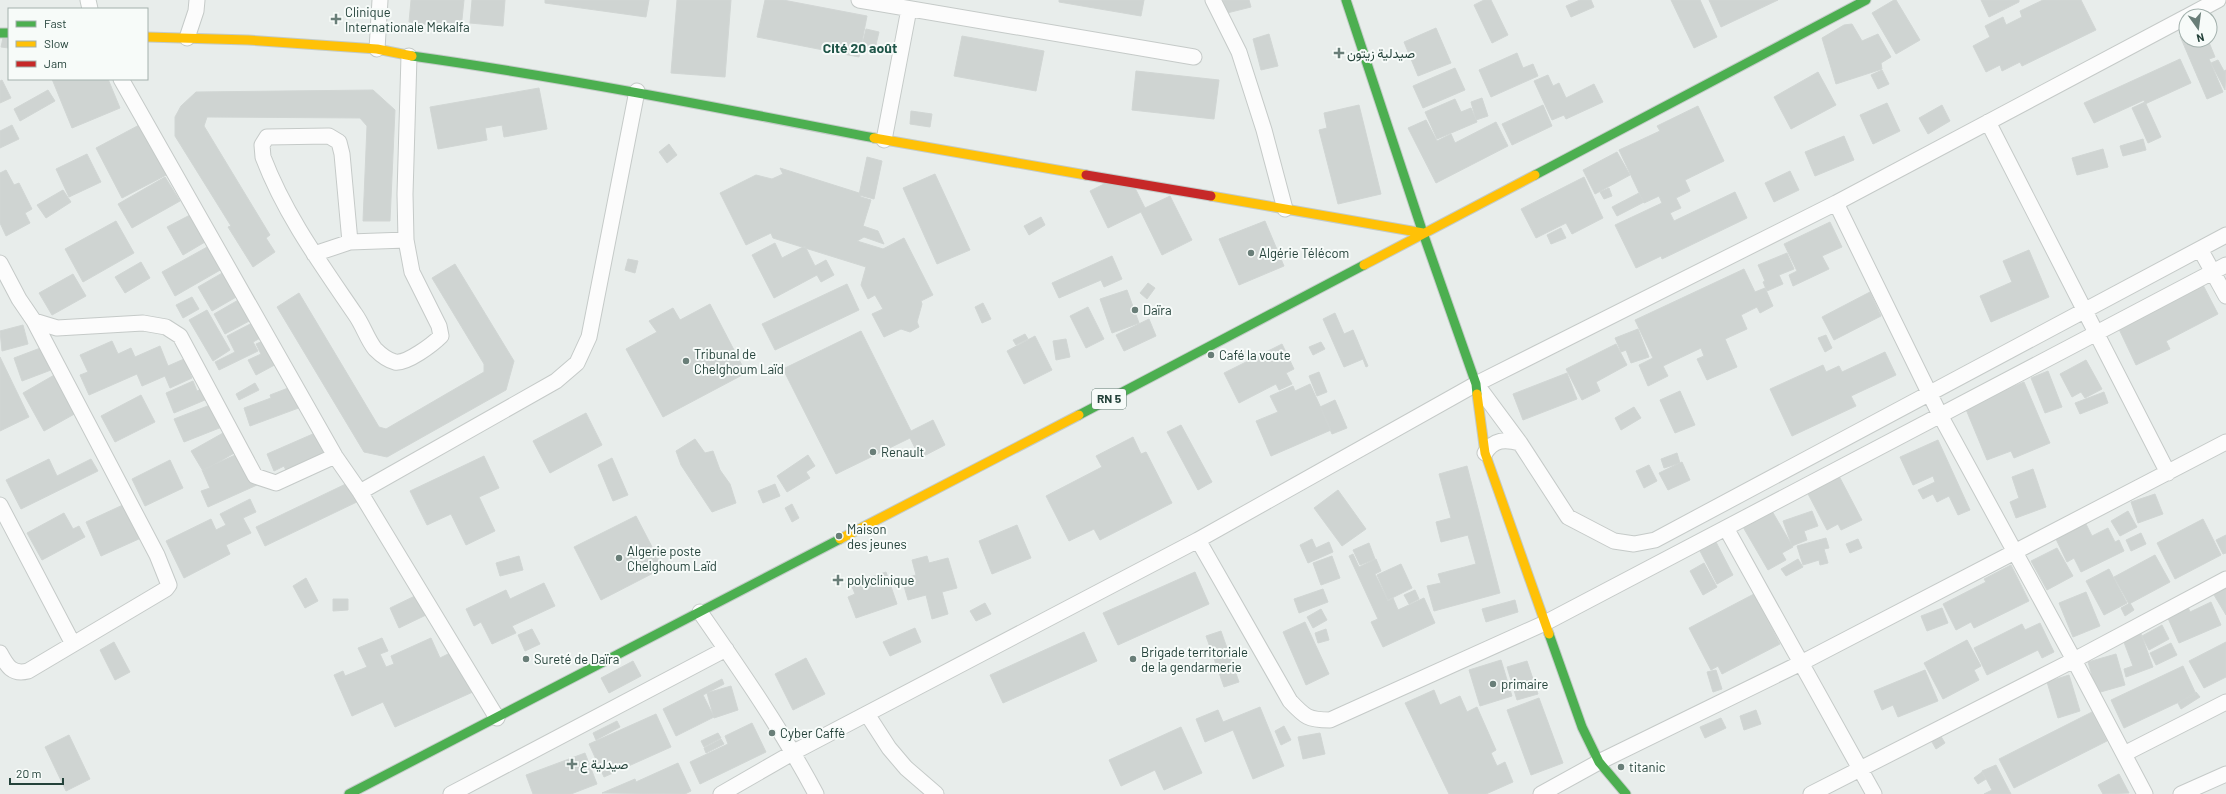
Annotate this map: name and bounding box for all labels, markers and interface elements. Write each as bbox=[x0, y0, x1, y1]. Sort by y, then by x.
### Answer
place label: Clinique Internationale Mekalfa bbox=[345, 4, 470, 35]
legend bbox=[8, 8, 148, 80]
north arrow bbox=[2178, 8, 2218, 48]
marker: Clinique Internationale Mekalfa bbox=[330, 13, 342, 25]
text: Fast bbox=[44, 16, 67, 30]
text: N bbox=[2195, 31, 2206, 45]
text: Slow bbox=[44, 36, 69, 50]
district label: Cité 20 août bbox=[823, 39, 897, 56]
place label: صيدلية زيتون bbox=[1347, 45, 1415, 62]
marker: صيدلية زيتون bbox=[1334, 48, 1344, 58]
text: Jam bbox=[44, 56, 67, 70]
place label: Algérie Télécom bbox=[1259, 245, 1349, 261]
marker: Algérie Télécom bbox=[1246, 248, 1256, 258]
place label: Daïra bbox=[1143, 302, 1172, 318]
marker: Daïra bbox=[1130, 305, 1140, 315]
place label: Tribunal de Chelghoum Laïd bbox=[694, 346, 784, 377]
place label: Café la voute bbox=[1219, 347, 1291, 363]
marker: Café la voute bbox=[1206, 350, 1216, 360]
marker: Tribunal de Chelghoum Laïd bbox=[681, 356, 691, 366]
road number: RN 5 bbox=[1092, 389, 1126, 409]
place label: Renault bbox=[881, 444, 924, 460]
marker: Renault bbox=[868, 447, 878, 457]
place label: Maison des jeunes bbox=[847, 521, 907, 552]
marker: Maison des jeunes bbox=[834, 531, 844, 541]
place label: Algerie poste Chelghoum Laïd bbox=[627, 543, 717, 574]
marker: Algerie poste Chelghoum Laïd bbox=[614, 553, 624, 563]
place label: polyclinique bbox=[847, 572, 914, 588]
marker: polyclinique bbox=[832, 574, 844, 586]
place label: Brigade territoriale de la gendarmerie bbox=[1141, 644, 1248, 675]
place label: Sureté de Daïra bbox=[534, 651, 619, 667]
marker: Sureté de Daïra bbox=[521, 654, 531, 664]
marker: Brigade territoriale de la gendarmerie bbox=[1128, 654, 1138, 664]
place label: primaire bbox=[1501, 676, 1549, 692]
marker: primaire bbox=[1488, 679, 1498, 689]
place label: Cyber Caffè bbox=[780, 725, 845, 741]
marker: Cyber Caffè bbox=[767, 728, 777, 738]
place label: صيدلية ع bbox=[580, 756, 628, 774]
marker: صيدلية ع bbox=[567, 759, 577, 769]
place label: titanic bbox=[1629, 759, 1666, 775]
scale bar bbox=[10, 760, 63, 786]
marker: titanic bbox=[1616, 762, 1626, 772]
text: 20 m bbox=[16, 766, 42, 780]

